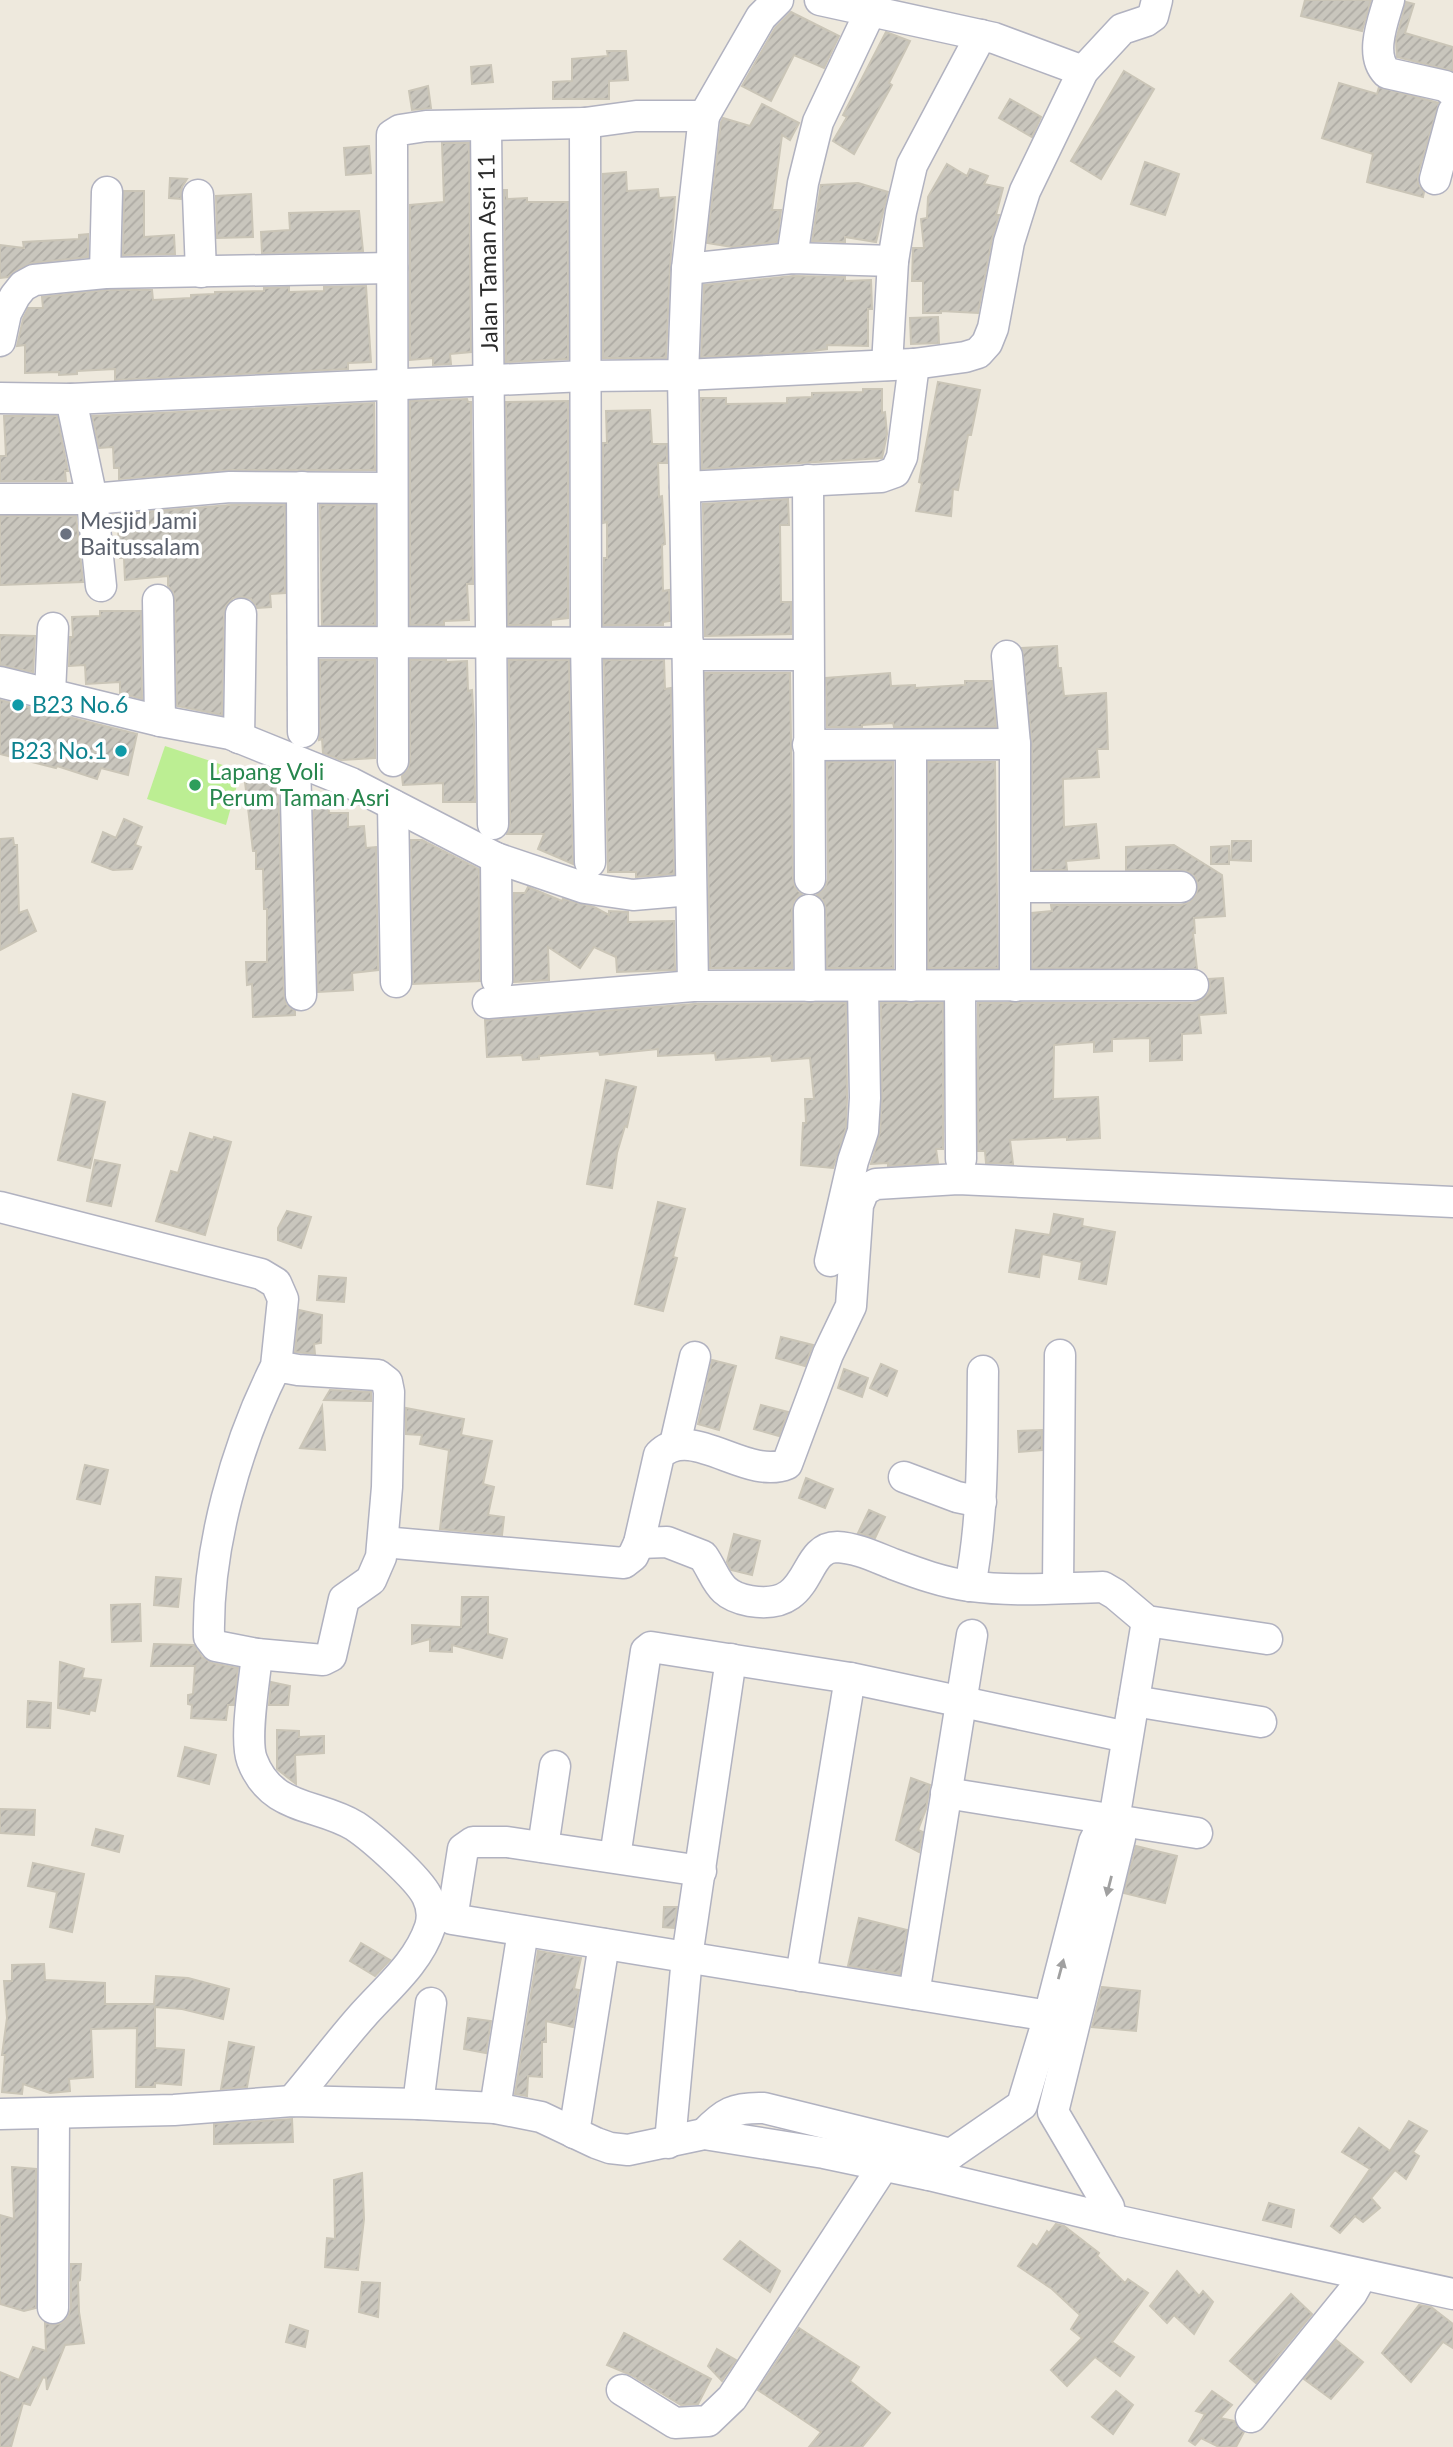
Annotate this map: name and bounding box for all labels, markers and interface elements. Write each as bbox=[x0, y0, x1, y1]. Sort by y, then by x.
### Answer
street label: Jalan Taman Asri 11 bbox=[471, 154, 503, 352]
place label: Mesjid Jami Baitussalam bbox=[80, 506, 200, 560]
marker: Mesjid Jami Baitussalam bbox=[58, 526, 74, 542]
place label: B23 No.6 bbox=[32, 690, 128, 718]
marker: B23 No.6 bbox=[10, 697, 26, 713]
place label: B23 No.1 bbox=[11, 736, 107, 764]
marker: B23 No.1 bbox=[113, 743, 129, 759]
place label: Lapang Voli Perum Taman Asri bbox=[209, 757, 390, 811]
marker: Lapang Voli Perum Taman Asri bbox=[187, 777, 203, 793]
one-way arrow bbox=[1103, 1875, 1114, 1897]
one-way arrow bbox=[1056, 1958, 1067, 1980]

